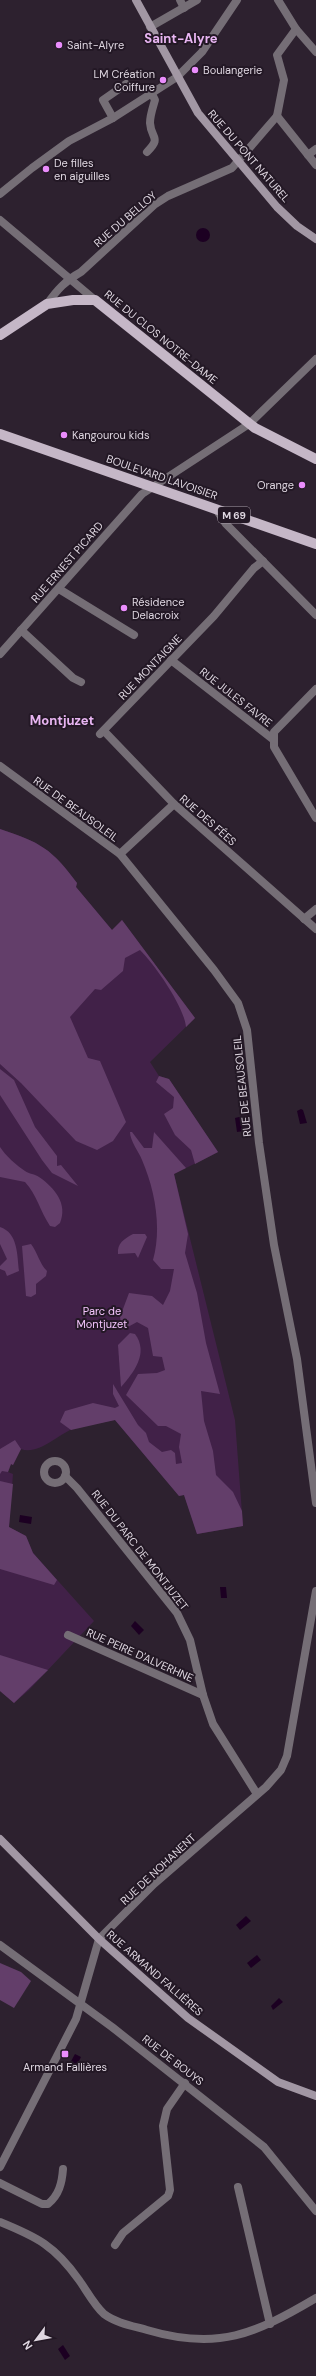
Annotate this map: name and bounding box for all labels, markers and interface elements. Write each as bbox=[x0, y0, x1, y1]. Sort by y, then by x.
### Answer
district label: Saint-Alyre bbox=[144, 30, 218, 47]
place label: Saint-Alyre bbox=[67, 38, 124, 52]
marker: Saint-Alyre bbox=[54, 40, 64, 50]
place label: Boulangerie bbox=[203, 63, 262, 77]
marker: Boulangerie bbox=[190, 65, 200, 75]
place label: LM Création Coiffure bbox=[93, 67, 155, 94]
marker: LM Création Coiffure bbox=[158, 75, 168, 85]
street label: RUE DU PONT NATUREL bbox=[205, 107, 293, 205]
place label: De filles en aiguilles bbox=[54, 156, 110, 183]
marker: De filles en aiguilles bbox=[41, 164, 51, 174]
street label: RUE DU BELLOY bbox=[91, 188, 160, 250]
street label: RUE DU CLOS NOTRE-DAME bbox=[102, 287, 220, 387]
place label: Kangourou kids bbox=[72, 428, 149, 442]
marker: Kangourou kids bbox=[59, 430, 69, 440]
street label: BOULEVARD LAVOISIER bbox=[104, 451, 220, 503]
place label: Orange bbox=[257, 478, 294, 492]
marker: Orange bbox=[297, 480, 307, 490]
road number: M 69 bbox=[218, 507, 250, 523]
street label: RUE ERNEST PICARD bbox=[28, 518, 106, 605]
place label: Résidence Delacroix bbox=[132, 595, 185, 622]
marker: Résidence Delacroix bbox=[119, 603, 129, 613]
street label: RUE MONTAIGNE bbox=[115, 631, 185, 703]
street label: RUE JULES FAVRE bbox=[197, 664, 275, 730]
district label: Montjuzet bbox=[30, 712, 94, 729]
street label: RUE DE BEAUSOLEIL bbox=[31, 773, 121, 845]
street label: RUE DES FÉES bbox=[177, 792, 239, 848]
street label: RUE DE BEAUSOLEIL bbox=[230, 1034, 254, 1137]
park label: Parc de Montjuzet bbox=[77, 1304, 127, 1331]
street label: RUE DU PARC DE MONTJUZET bbox=[89, 1487, 191, 1613]
street label: RUE PEIRE D'ALVERHNE bbox=[84, 1625, 196, 1685]
street label: RUE DE NOHANENT bbox=[117, 1830, 199, 1908]
street label: RUE ARMAND FALLIÈRES bbox=[104, 1927, 206, 2019]
street label: RUE DE BOUYS bbox=[139, 2032, 207, 2088]
marker: Armand Fallières bbox=[60, 2049, 70, 2059]
place label: Armand Fallières bbox=[23, 2060, 107, 2074]
north arrow bbox=[16, 2320, 56, 2360]
text: N bbox=[19, 2338, 36, 2352]

